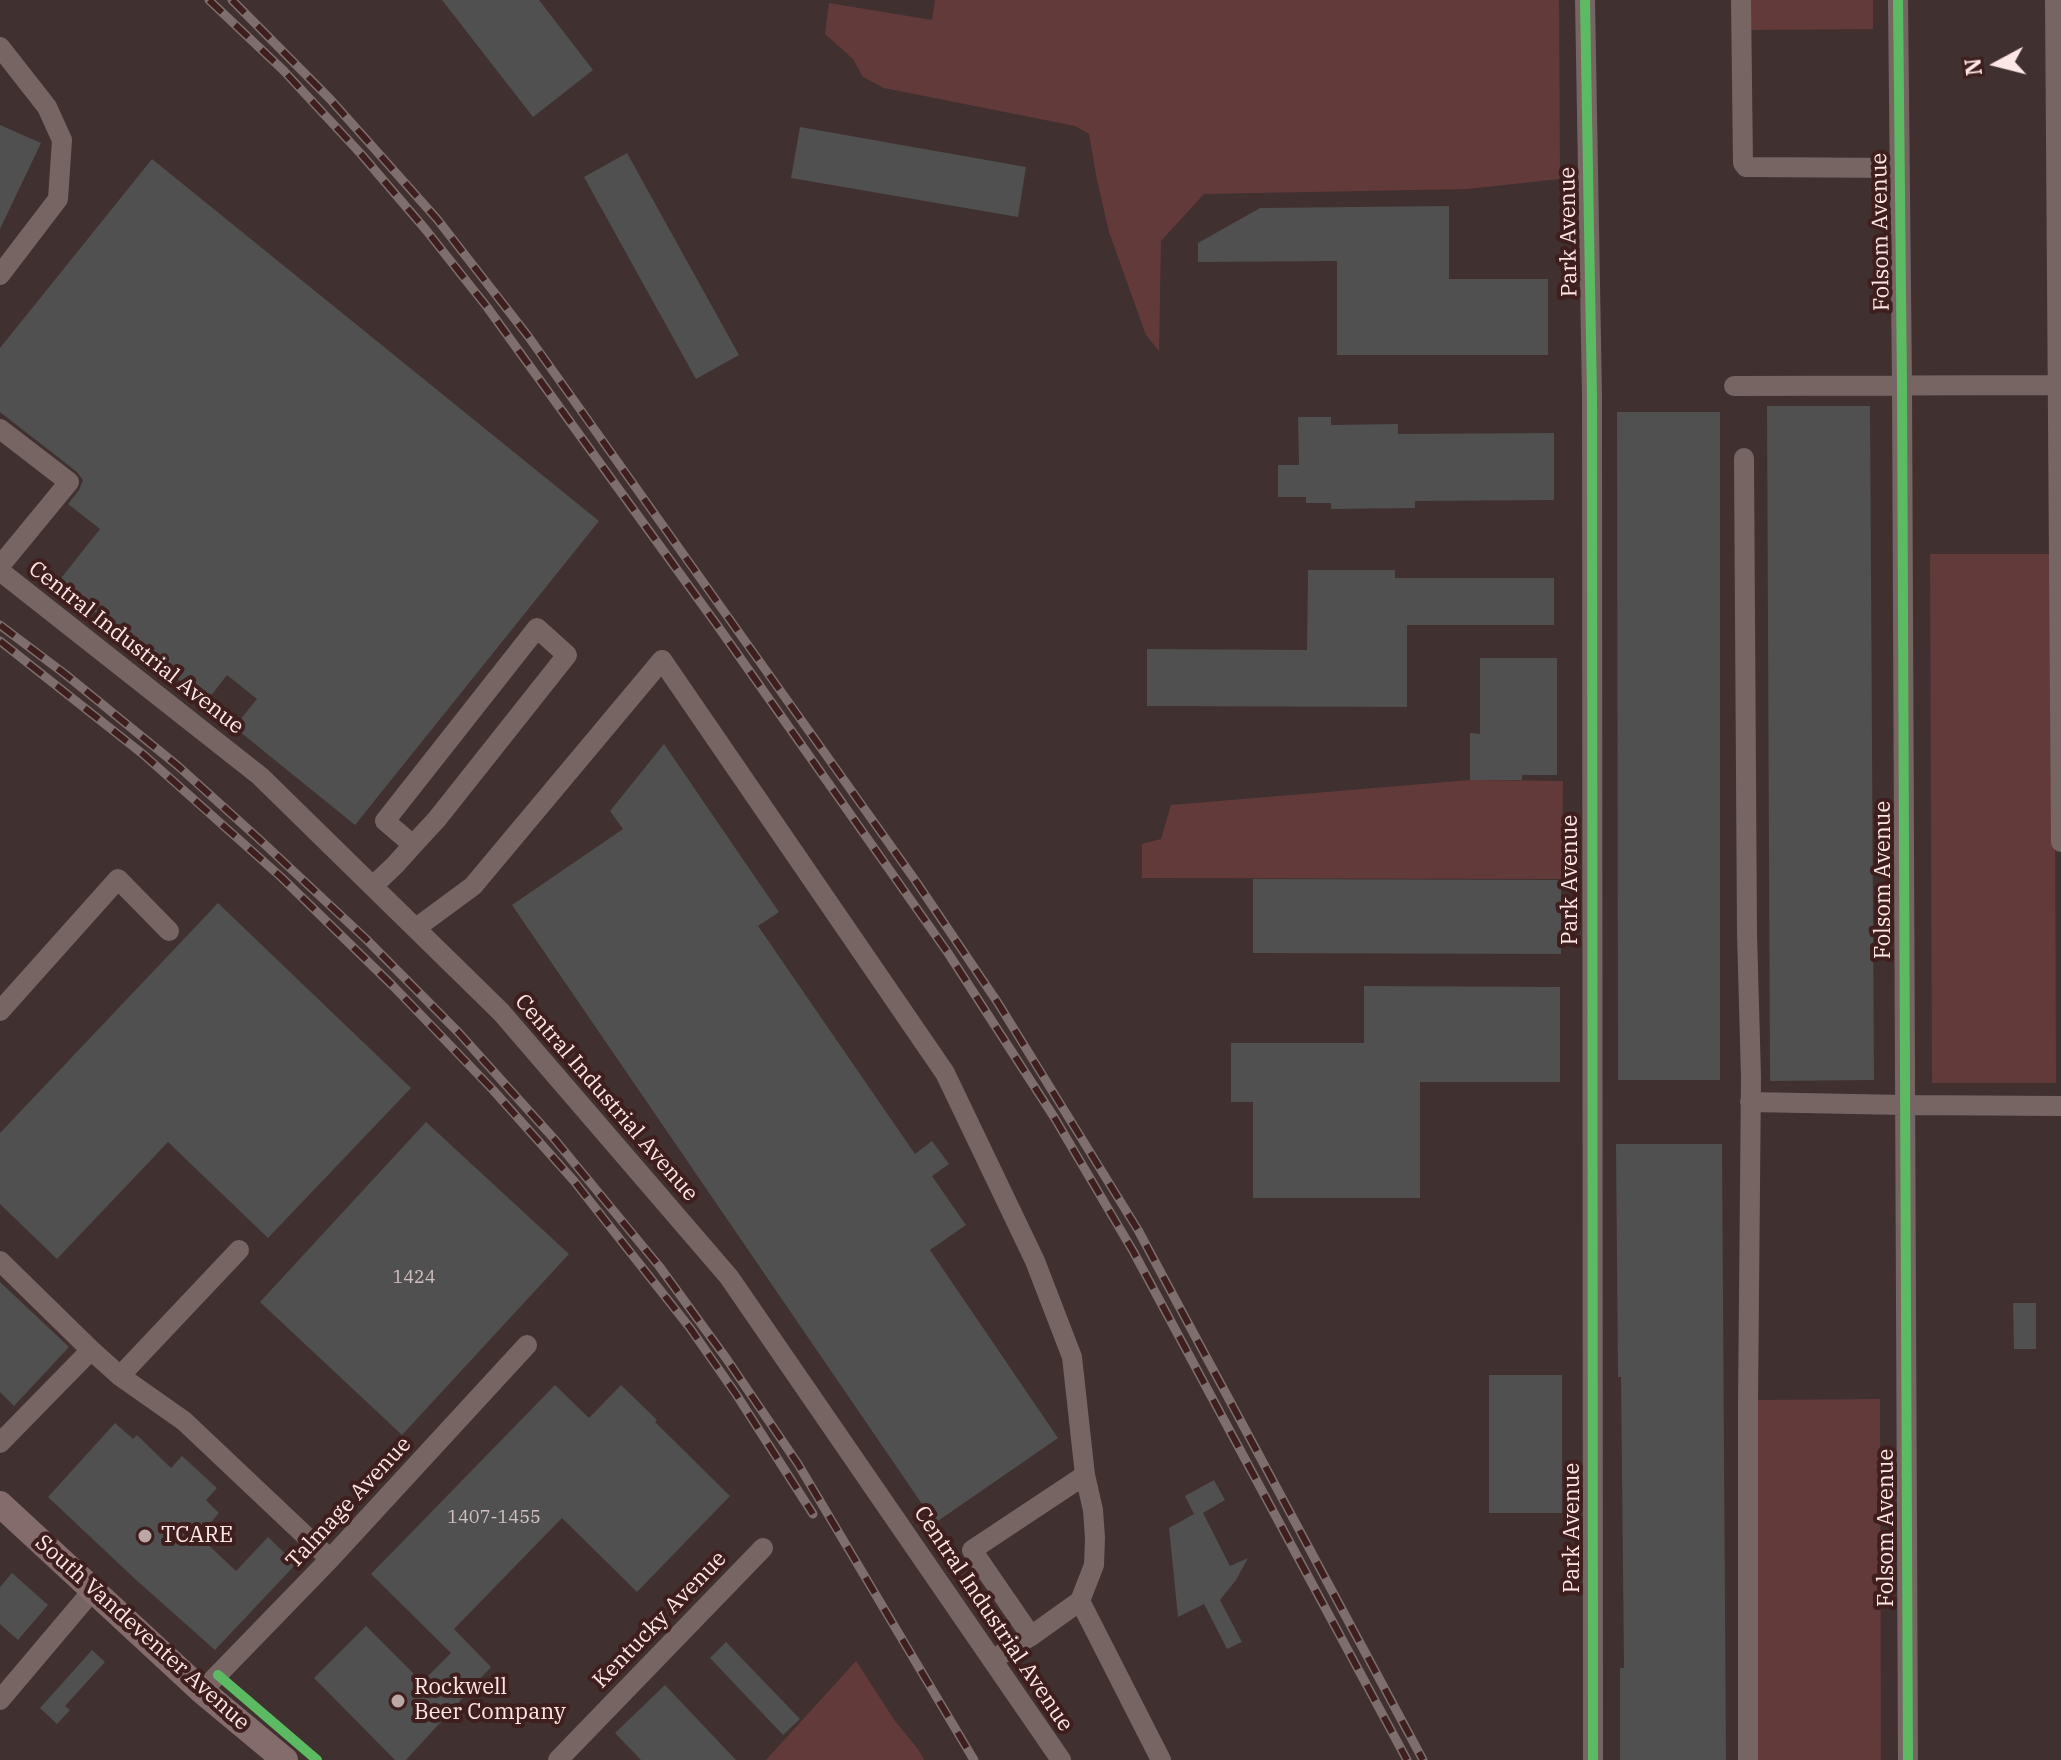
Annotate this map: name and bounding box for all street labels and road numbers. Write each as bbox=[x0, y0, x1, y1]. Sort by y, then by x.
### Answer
street label: Folsom Avenue bbox=[1866, 153, 1896, 311]
street label: Park Avenue bbox=[1555, 167, 1583, 297]
street label: Central Industrial Avenue bbox=[23, 556, 249, 740]
street label: Folsom Avenue bbox=[1871, 801, 1897, 959]
street label: Park Avenue bbox=[1558, 815, 1584, 945]
street label: Central Industrial Avenue bbox=[509, 989, 703, 1207]
street label: Talmage Avenue bbox=[281, 1431, 417, 1575]
street label: Folsom Avenue bbox=[1874, 1449, 1900, 1607]
street label: Park Avenue bbox=[1560, 1463, 1586, 1593]
street label: Central Industrial Avenue bbox=[908, 1501, 1078, 1737]
street label: South Vandeventer Avenue bbox=[29, 1530, 255, 1736]
street label: Kentucky Avenue bbox=[588, 1546, 732, 1694]

